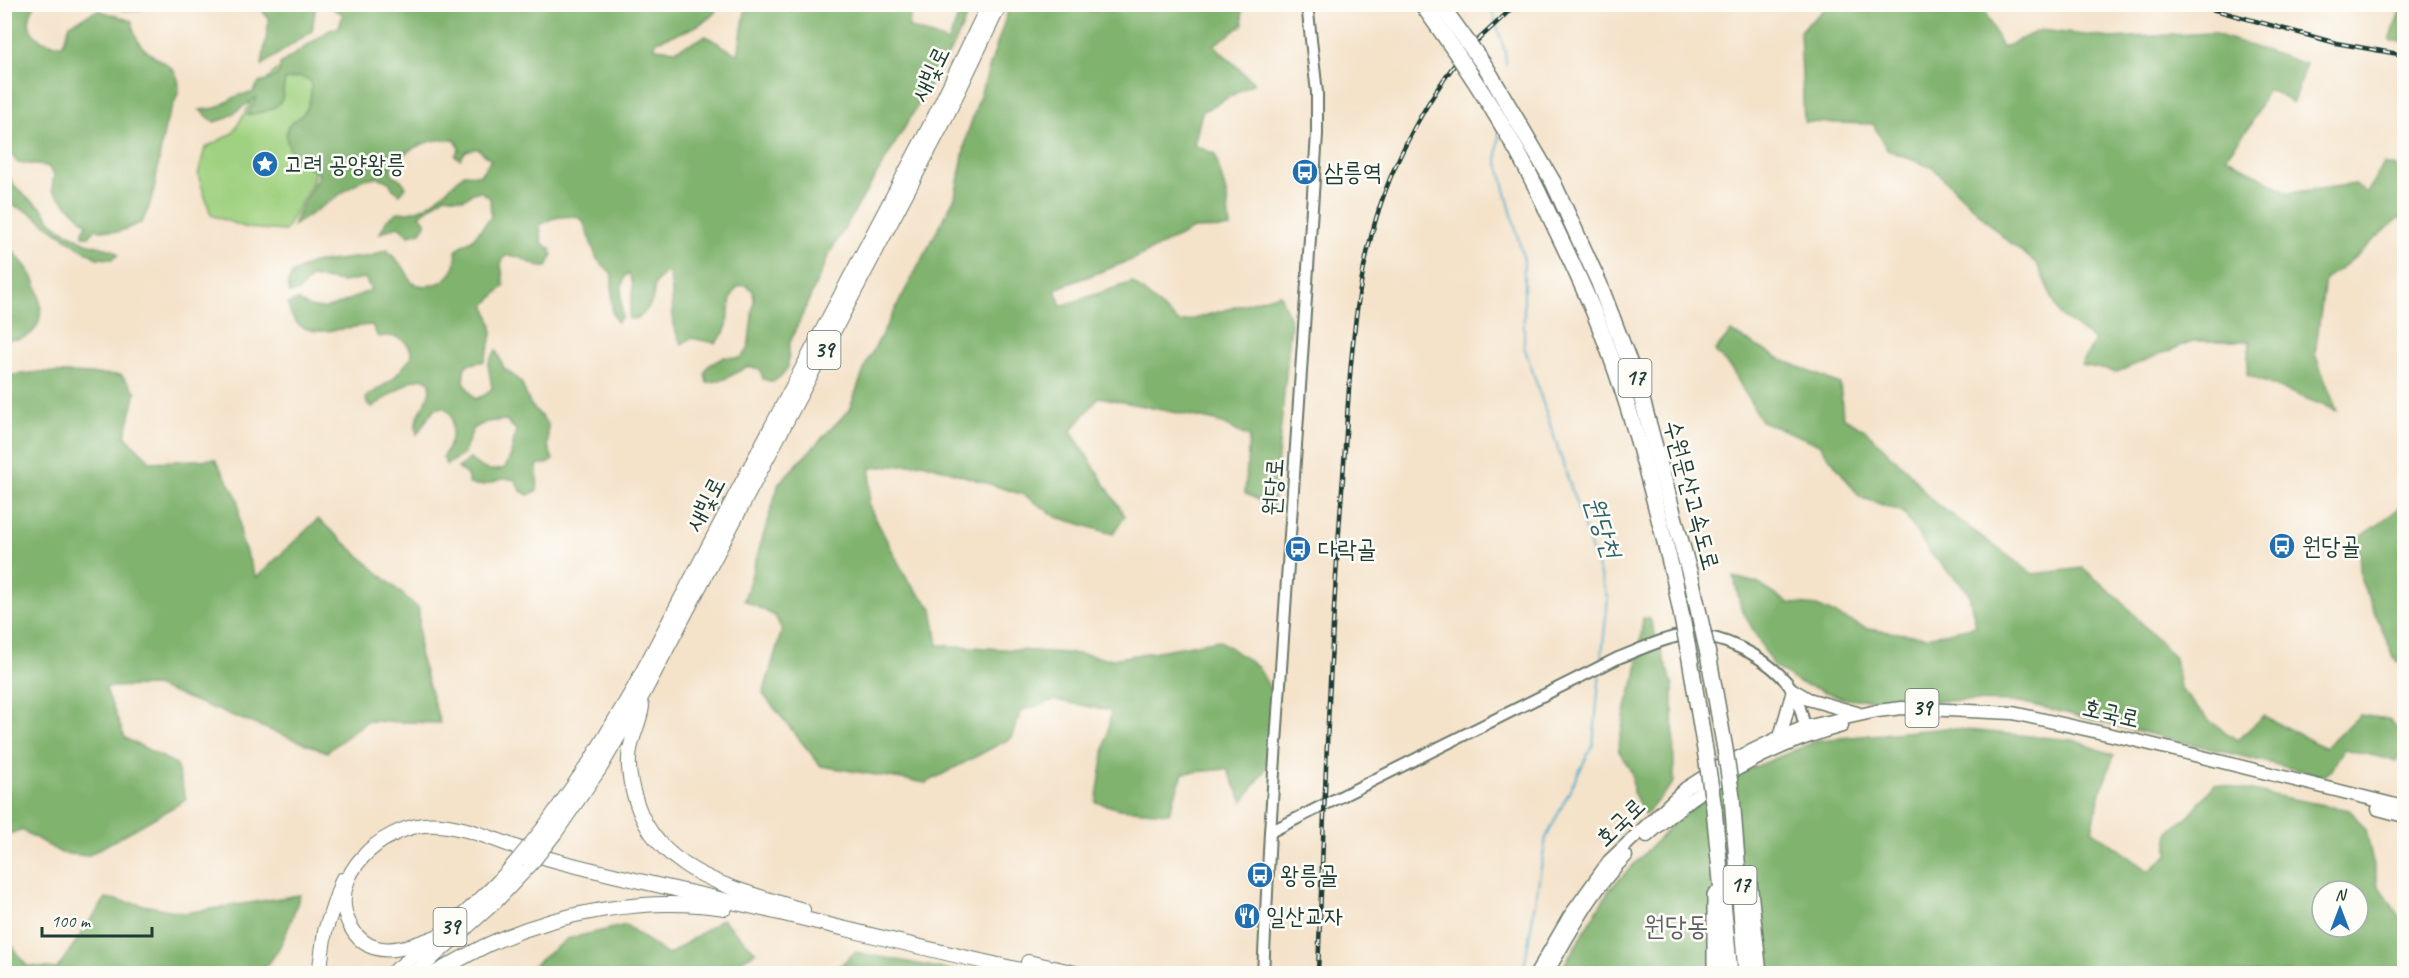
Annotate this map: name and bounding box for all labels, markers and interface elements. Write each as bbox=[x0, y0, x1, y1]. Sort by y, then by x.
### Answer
street label: 새빛로 bbox=[904, 41, 956, 107]
place icon: 고려 공양왕릉 bbox=[250, 149, 280, 179]
place label: 고려 공양왕릉 bbox=[284, 149, 406, 179]
bus stop icon: 삼릉역 bbox=[1290, 157, 1320, 187]
place label: 삼릉역 bbox=[1324, 157, 1382, 187]
road number: 39 bbox=[808, 331, 840, 369]
road number: 17 bbox=[1618, 359, 1652, 397]
street label: 수원문산고속도로 bbox=[1658, 416, 1726, 574]
street label: 원당로 bbox=[1256, 457, 1290, 517]
street label: 새빛로 bbox=[678, 471, 732, 537]
water label: 원당천 bbox=[1578, 492, 1629, 565]
bus stop icon: 원당골 bbox=[2267, 531, 2297, 561]
place label: 원당골 bbox=[2302, 531, 2360, 561]
bus stop icon: 다락골 bbox=[1283, 534, 1313, 564]
place label: 다락골 bbox=[1318, 534, 1376, 564]
road number: 39 bbox=[1906, 689, 1938, 727]
street label: 호국로 bbox=[2079, 692, 2143, 734]
street label: 호국로 bbox=[1589, 791, 1651, 853]
bus stop icon: 왕릉골 bbox=[1245, 860, 1275, 890]
place label: 왕릉골 bbox=[1280, 860, 1338, 890]
road number: 17 bbox=[1724, 866, 1756, 904]
north arrow bbox=[2310, 879, 2370, 939]
text: N bbox=[2335, 885, 2348, 905]
scale bar bbox=[42, 900, 152, 938]
restaurant icon: 일산교자 bbox=[1232, 901, 1262, 931]
place label: 일산교자 bbox=[1266, 901, 1343, 931]
road number: 39 bbox=[434, 908, 466, 946]
district label: 원당동 bbox=[1643, 909, 1709, 943]
text: 100 m bbox=[51, 910, 92, 932]

